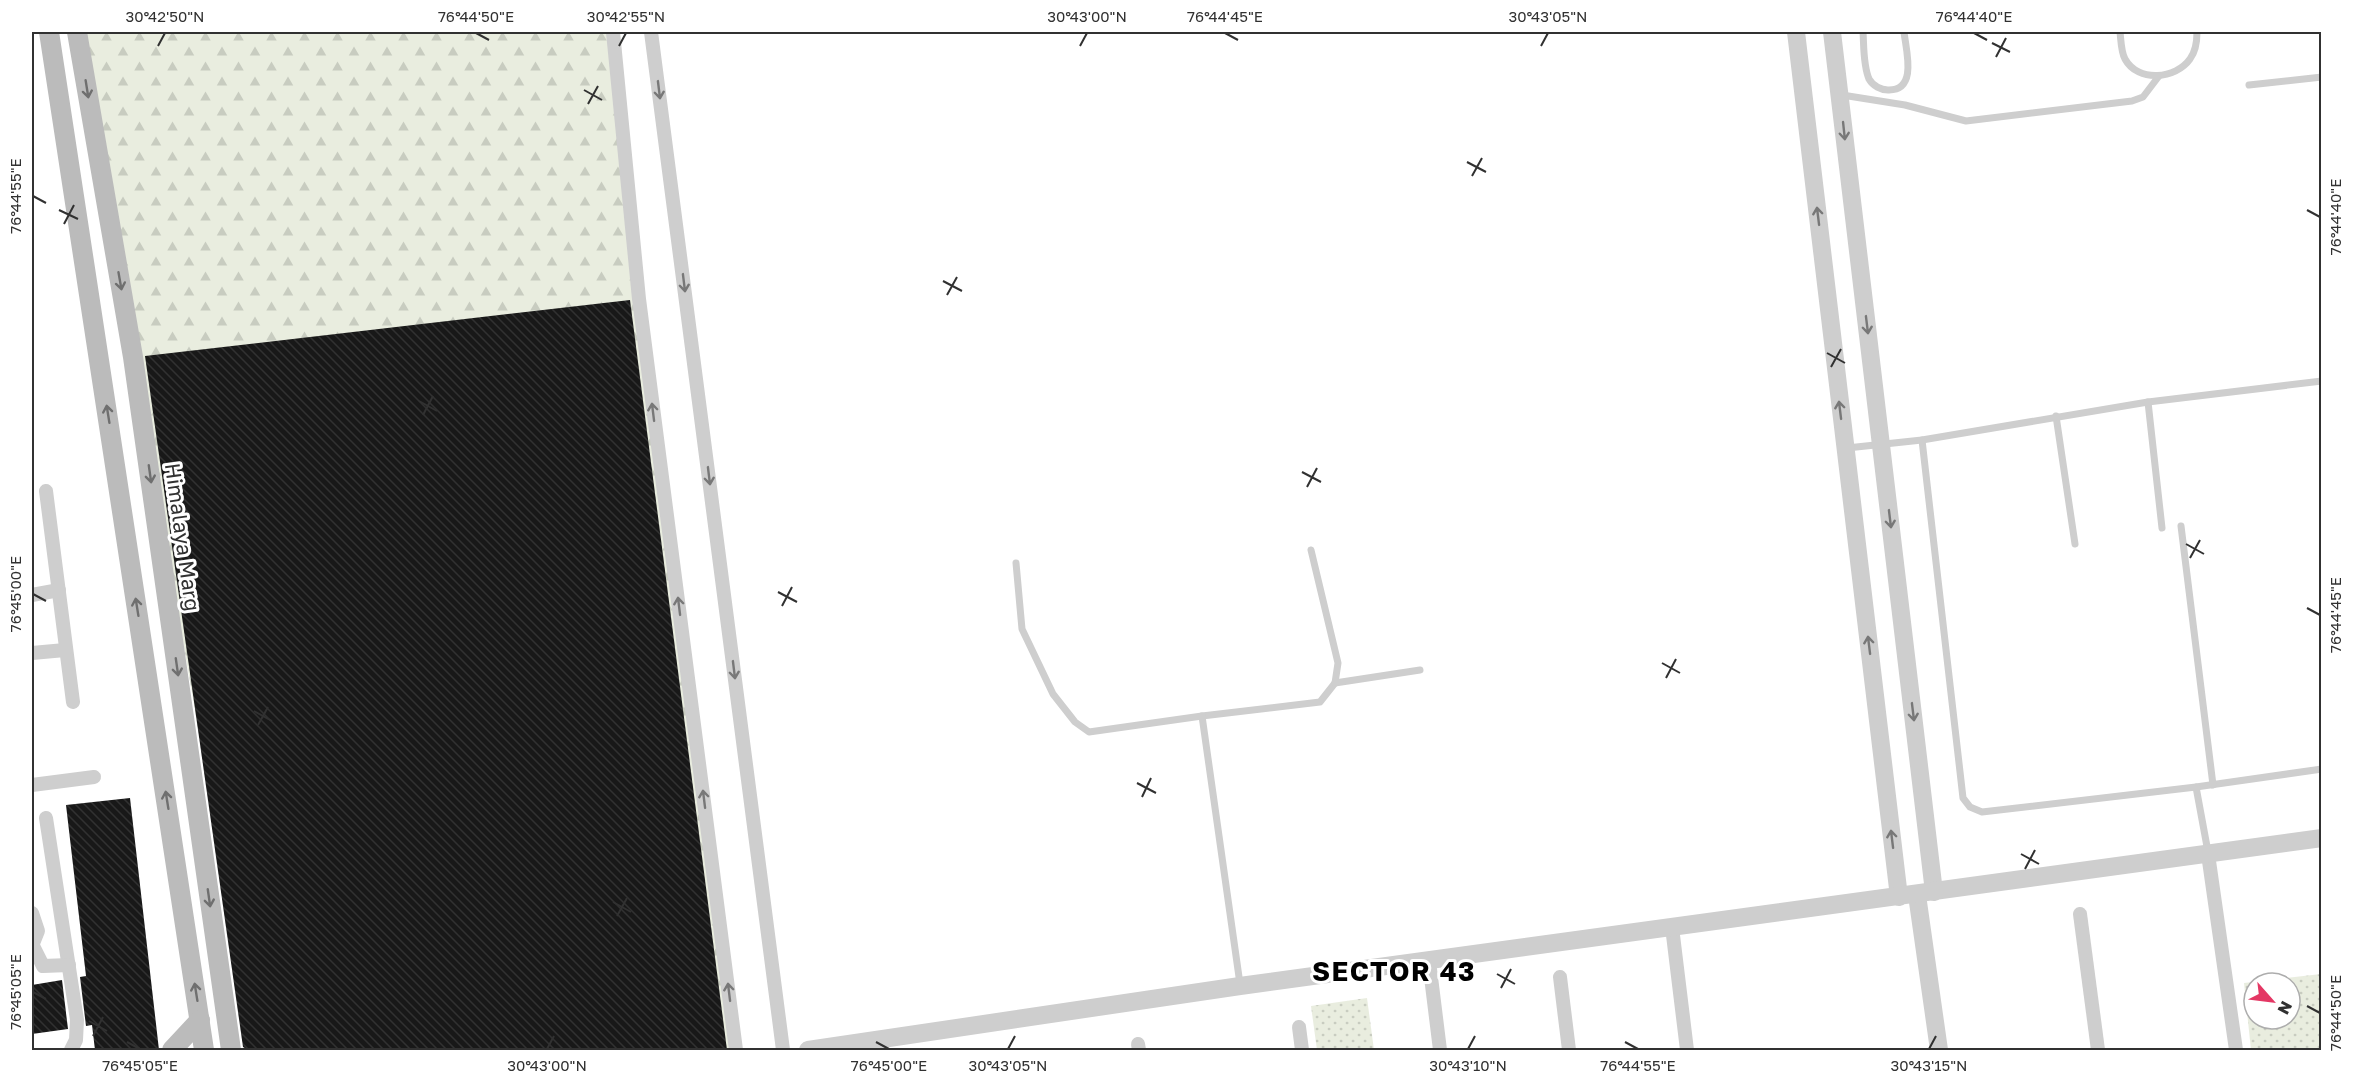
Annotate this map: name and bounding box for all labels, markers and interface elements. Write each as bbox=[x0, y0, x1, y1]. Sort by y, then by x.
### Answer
text: 30°42'50"N bbox=[126, 7, 204, 25]
text: 76°44'50"E bbox=[438, 7, 514, 25]
text: 30°42'55"N bbox=[587, 7, 665, 25]
text: 30°43'00"N bbox=[1047, 7, 1127, 25]
text: 76°44'45"E bbox=[1187, 7, 1263, 25]
text: 30°43'05"N bbox=[1508, 7, 1588, 25]
text: 76°44'40"E bbox=[1936, 7, 2012, 25]
one-way arrow bbox=[81, 79, 92, 99]
one-way arrow bbox=[654, 79, 665, 99]
one-way arrow bbox=[1838, 121, 1849, 141]
text: 76°44'55"E bbox=[6, 158, 24, 234]
text: 76°44'40"E bbox=[2326, 179, 2344, 255]
one-way arrow bbox=[1812, 207, 1823, 227]
one-way arrow bbox=[115, 271, 126, 291]
one-way arrow bbox=[678, 273, 689, 292]
one-way arrow bbox=[1862, 315, 1873, 334]
one-way arrow bbox=[1835, 400, 1846, 420]
one-way arrow bbox=[648, 403, 659, 423]
one-way arrow bbox=[102, 405, 113, 425]
street label: Himalaya Marg bbox=[160, 461, 206, 613]
one-way arrow bbox=[144, 464, 155, 483]
one-way arrow bbox=[703, 466, 714, 486]
one-way arrow bbox=[1885, 508, 1896, 528]
text: 76°45'00"E bbox=[6, 556, 24, 632]
text: 76°44'45"E bbox=[2326, 577, 2344, 653]
one-way arrow bbox=[673, 596, 684, 616]
one-way arrow bbox=[132, 598, 143, 617]
one-way arrow bbox=[1863, 636, 1874, 656]
one-way arrow bbox=[171, 657, 182, 677]
one-way arrow bbox=[728, 659, 739, 679]
one-way arrow bbox=[1907, 702, 1918, 722]
one-way arrow bbox=[161, 790, 172, 810]
one-way arrow bbox=[698, 790, 709, 810]
one-way arrow bbox=[1886, 829, 1897, 849]
one-way arrow bbox=[203, 888, 214, 907]
text: 76°45'05"E bbox=[6, 954, 24, 1030]
district label: SECTOR 43 bbox=[1312, 955, 1476, 987]
north arrow bbox=[2242, 971, 2302, 1031]
text: 76°44'50"E bbox=[2326, 975, 2344, 1051]
one-way arrow bbox=[191, 983, 202, 1003]
one-way arrow bbox=[723, 983, 734, 1003]
text: N bbox=[2274, 998, 2297, 1018]
text: 76°45'05"E bbox=[102, 1056, 178, 1074]
text: 30°43'00"N bbox=[507, 1056, 587, 1074]
text: 76°45'00"E bbox=[851, 1056, 927, 1074]
text: 30°43'05"N bbox=[968, 1056, 1048, 1074]
text: 30°43'10"N bbox=[1429, 1056, 1507, 1074]
text: 76°44'55"E bbox=[1600, 1056, 1676, 1074]
text: 30°43'15"N bbox=[1890, 1056, 1968, 1074]

